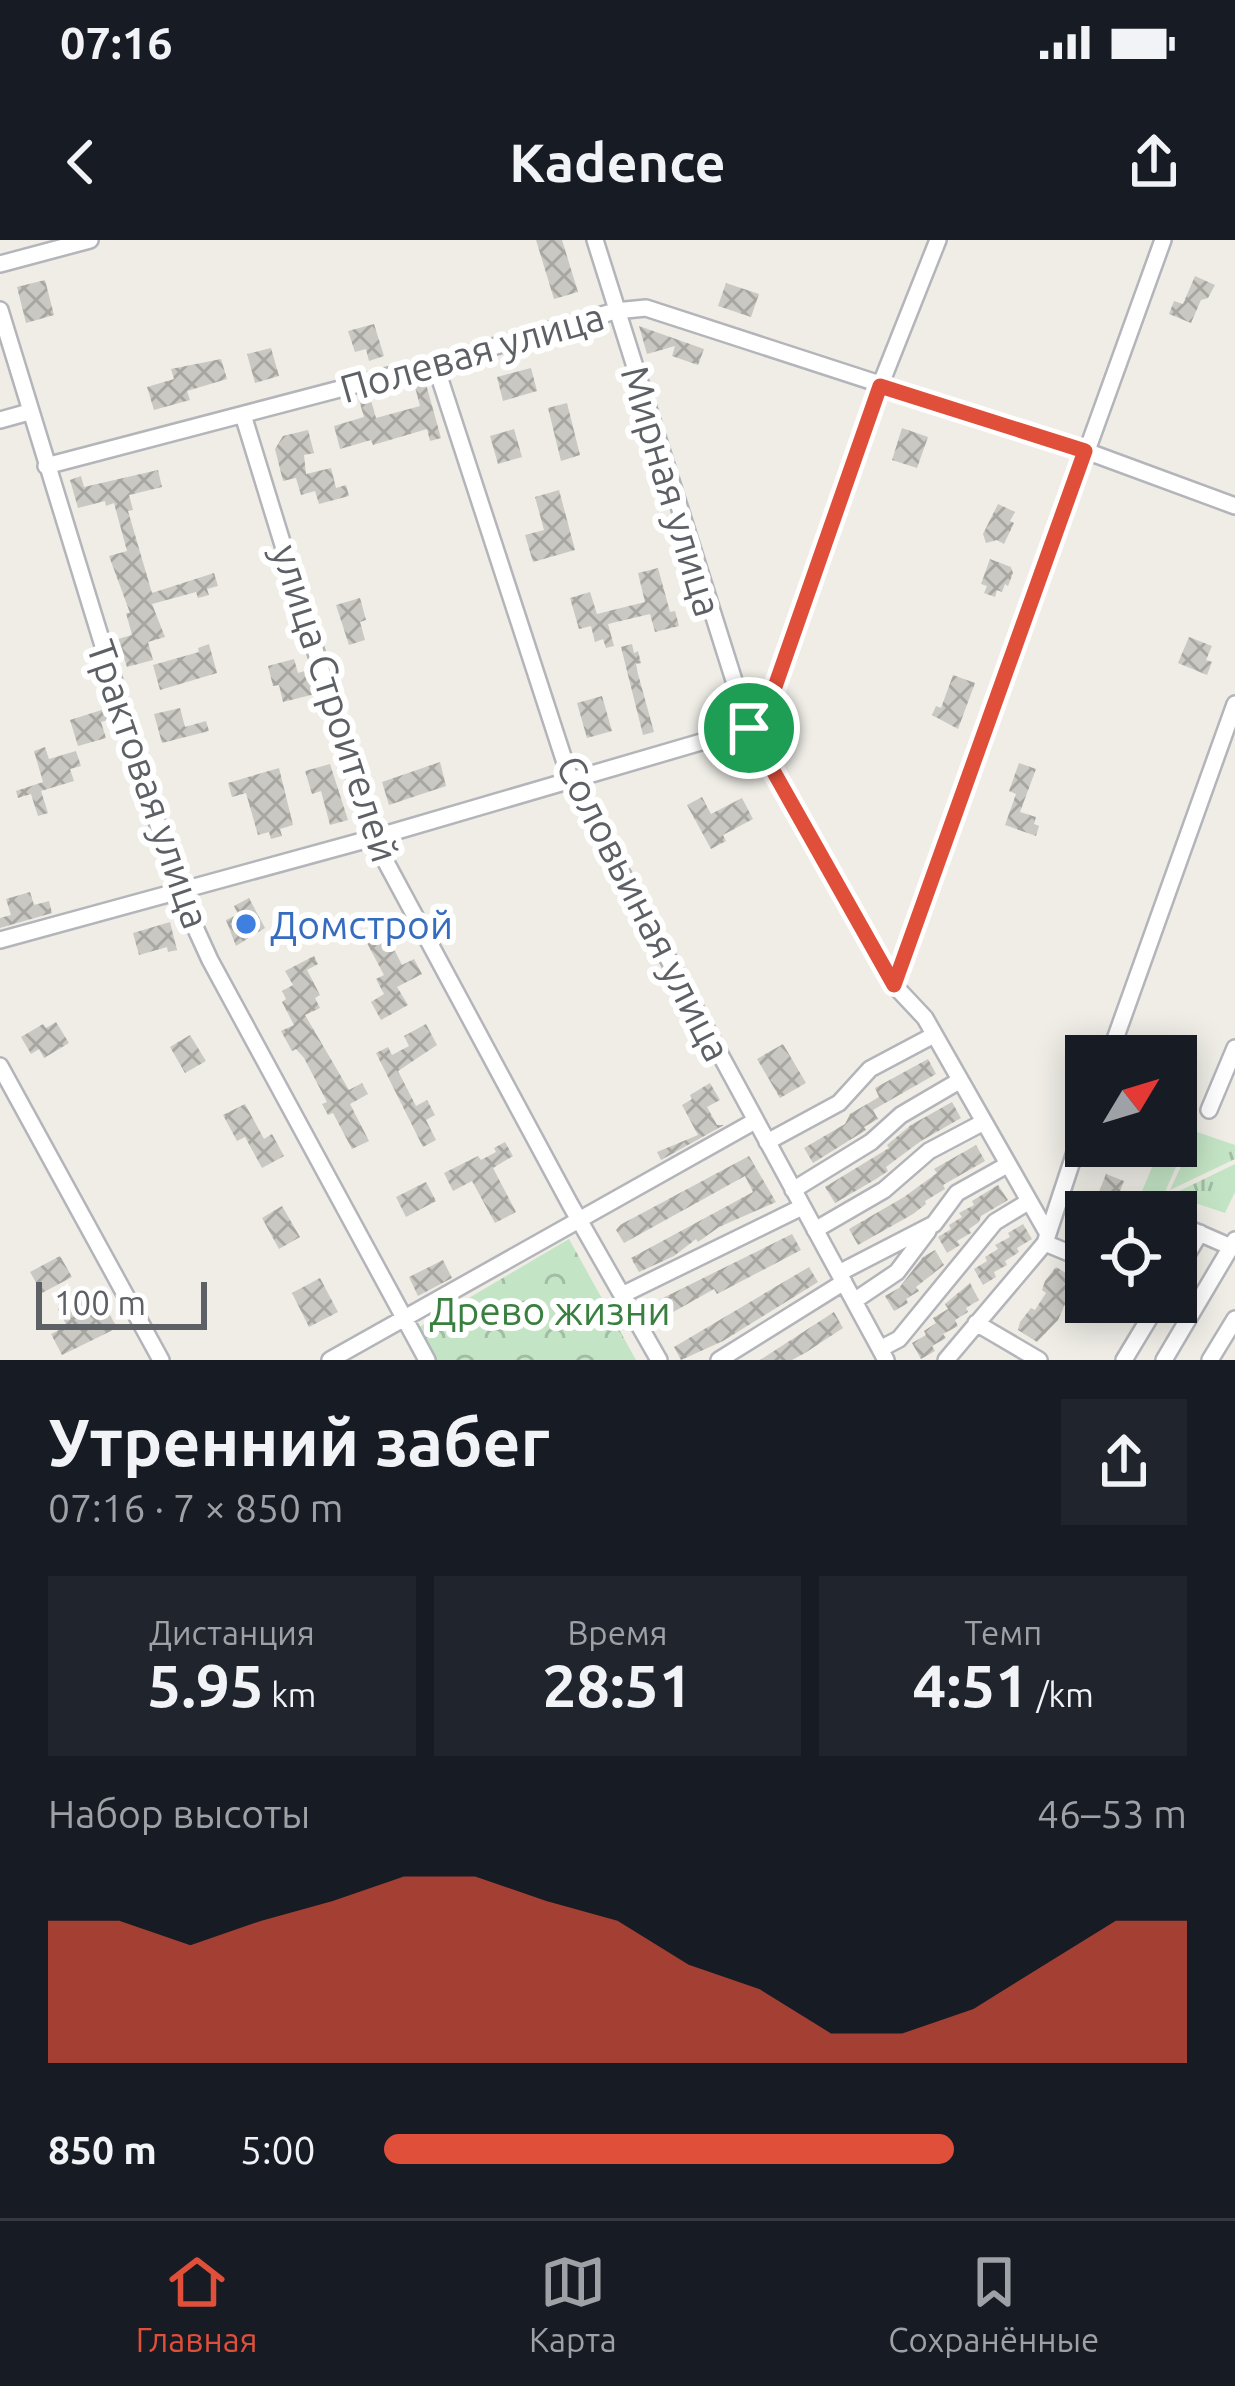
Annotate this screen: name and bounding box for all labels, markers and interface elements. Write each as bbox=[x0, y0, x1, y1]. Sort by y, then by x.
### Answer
text: 07:16 bbox=[60, 17, 173, 68]
icon: back bbox=[48, 129, 114, 195]
icon: share bbox=[1121, 129, 1187, 195]
text: Kadence bbox=[509, 132, 726, 192]
street label: Полевая улица bbox=[335, 294, 609, 410]
street label: Мирная улица bbox=[614, 361, 730, 621]
street label: улица Строителей bbox=[264, 539, 408, 867]
street label: Трактовая улица bbox=[80, 634, 218, 934]
pin bbox=[698, 677, 800, 779]
icon: arrive bbox=[716, 695, 782, 761]
street label: Соловьиная улица bbox=[548, 748, 740, 1068]
place label: Домстрой bbox=[270, 903, 453, 946]
marker: Домстрой bbox=[233, 911, 259, 937]
north arrow bbox=[1065, 1035, 1197, 1167]
map controls bbox=[1065, 1035, 1197, 1323]
button: locate bbox=[1065, 1191, 1197, 1323]
scale bar bbox=[36, 1276, 207, 1329]
text: 100 m bbox=[54, 1284, 146, 1321]
park label: Древо жизни bbox=[429, 1289, 671, 1332]
button: share bbox=[1061, 1399, 1187, 1525]
text: Утренний забег bbox=[48, 1404, 550, 1478]
text: 07:16 · 7 × 850 m bbox=[48, 1486, 343, 1529]
text: Дистанция bbox=[149, 1614, 315, 1651]
text: Время bbox=[567, 1614, 668, 1651]
text: Темп bbox=[964, 1614, 1042, 1651]
text: 5.95 bbox=[147, 1651, 264, 1718]
text: 28:51 bbox=[542, 1651, 693, 1718]
text: 4:51 bbox=[913, 1651, 1029, 1718]
text: km bbox=[264, 1676, 316, 1713]
text: /km bbox=[1029, 1676, 1094, 1713]
text: Набор высоты bbox=[48, 1792, 310, 1835]
text: 46–53 m bbox=[1037, 1792, 1187, 1835]
text: 850 m bbox=[48, 2128, 157, 2171]
text: 5:00 bbox=[240, 2128, 316, 2171]
tab: Главная bbox=[136, 2249, 257, 2358]
tab: Карта bbox=[529, 2249, 617, 2358]
tab: Сохранённые bbox=[888, 2249, 1099, 2358]

